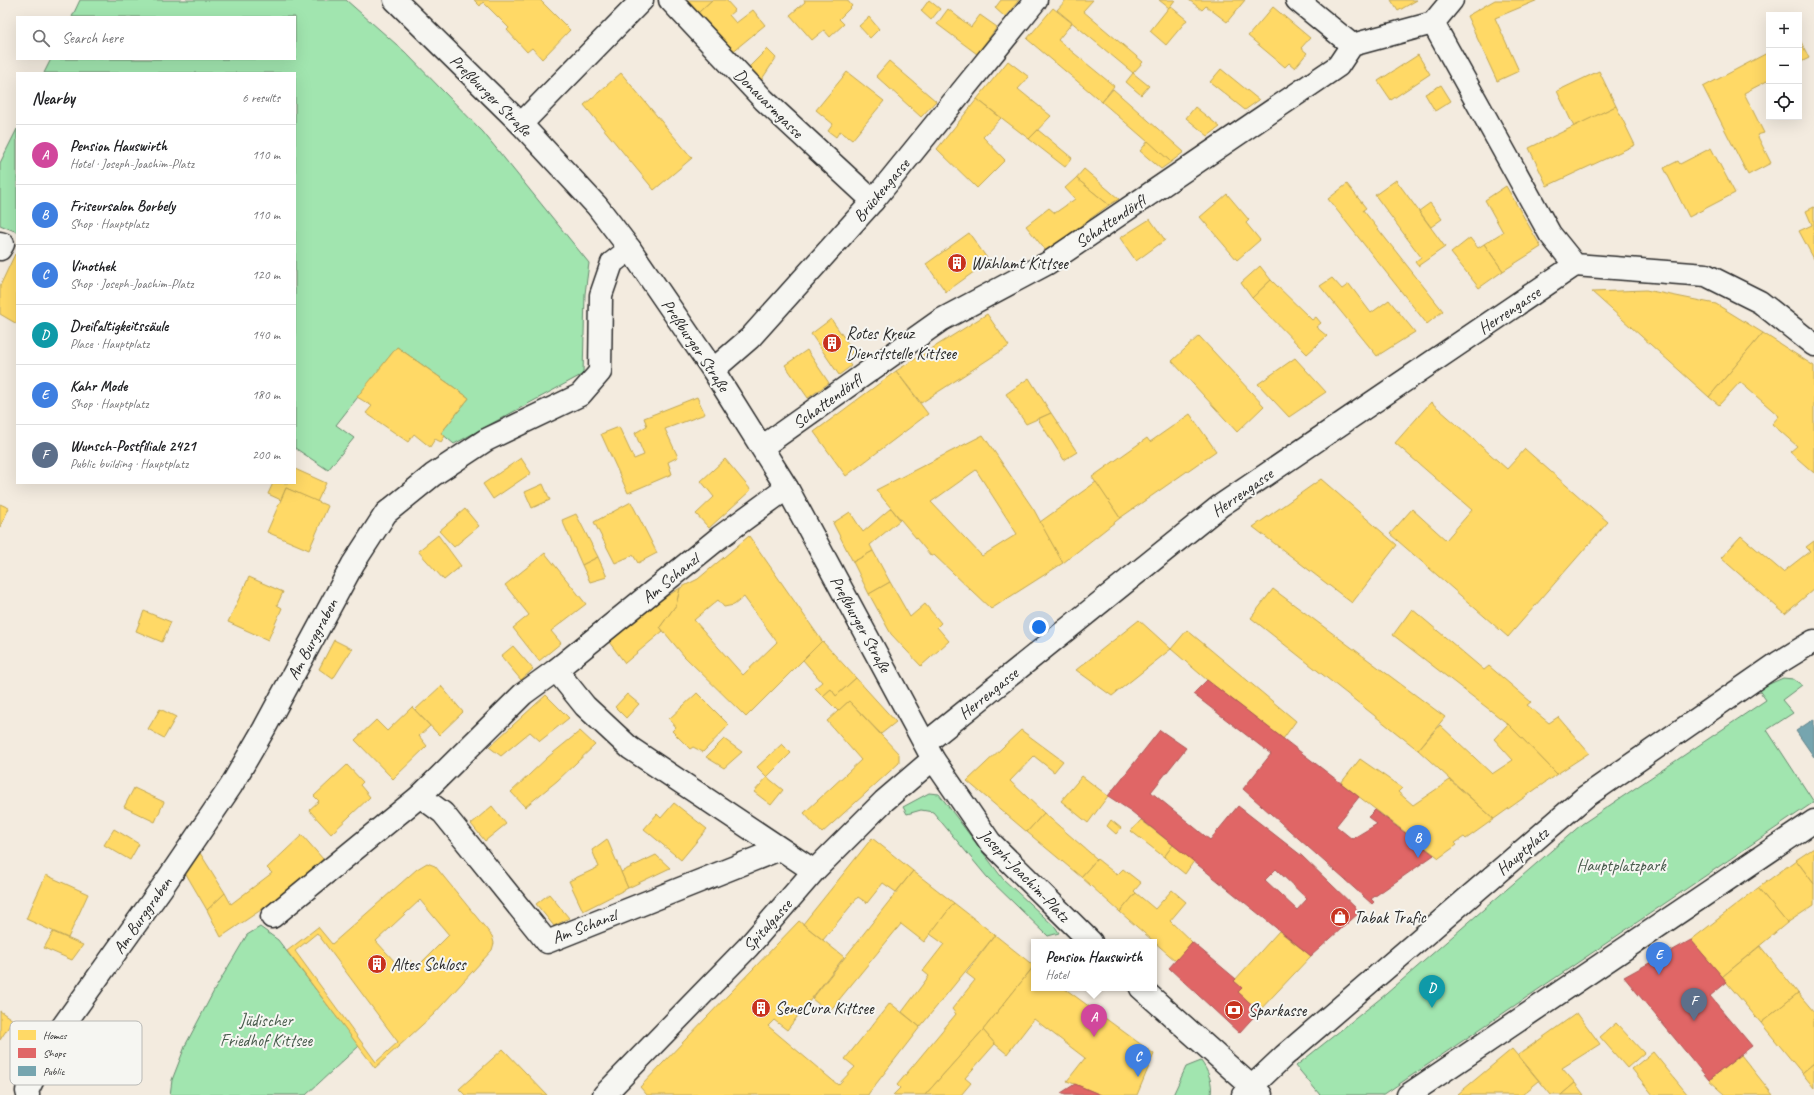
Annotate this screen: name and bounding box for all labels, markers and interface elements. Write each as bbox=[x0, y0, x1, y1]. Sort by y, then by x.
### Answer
map controls bbox=[1766, 12, 1802, 120]
button: + bbox=[1766, 12, 1802, 48]
search box bbox=[16, 16, 296, 60]
icon: search bbox=[30, 27, 52, 49]
text: Search here bbox=[62, 29, 123, 48]
button: − bbox=[1766, 48, 1802, 84]
street label: Preßburger Straße bbox=[445, 50, 537, 142]
street label: Donauarmgasse bbox=[729, 64, 809, 144]
button: locate bbox=[1766, 84, 1802, 120]
text: Nearby bbox=[32, 88, 75, 109]
text: 6 results bbox=[242, 90, 280, 106]
text: Pension Hauswirth bbox=[70, 137, 167, 156]
text: A bbox=[42, 147, 48, 163]
text: 110 m bbox=[252, 147, 280, 163]
street label: Brückengasse bbox=[849, 153, 915, 226]
text: Hotel · Joseph-Joachim-Platz bbox=[70, 156, 194, 172]
street label: Schattendörfl bbox=[1071, 189, 1152, 253]
text: Friseursalon Borbely bbox=[70, 197, 175, 216]
text: B bbox=[42, 207, 48, 223]
text: 110 m bbox=[252, 207, 280, 223]
text: Shop · Hauptplatz bbox=[70, 216, 149, 232]
building icon: Wählamt Kittsee bbox=[946, 252, 968, 274]
place label: Wählamt Kittsee bbox=[971, 253, 1069, 274]
text: Vinothek bbox=[70, 257, 115, 276]
text: C bbox=[42, 267, 48, 283]
text: 120 m bbox=[252, 267, 280, 283]
text: Shop · Joseph-Joachim-Platz bbox=[70, 276, 194, 292]
street label: Herrengasse bbox=[1474, 281, 1546, 339]
street label: Preßburger Straße bbox=[657, 295, 735, 397]
text: Dreifaltigkeitssäule bbox=[70, 317, 168, 336]
place label: Rotes Kreuz Dienststelle Kittsee bbox=[846, 323, 957, 364]
text: D bbox=[41, 327, 49, 343]
text: 140 m bbox=[252, 327, 280, 343]
building icon: Rotes Kreuz Dienststelle Kittsee bbox=[821, 332, 843, 354]
text: Place · Hauptplatz bbox=[70, 336, 149, 352]
street label: Schattendörfl bbox=[789, 367, 868, 433]
text: Kahr Mode bbox=[70, 377, 127, 396]
text: E bbox=[42, 387, 48, 403]
text: 180 m bbox=[252, 387, 280, 403]
text: Shop · Hauptplatz bbox=[70, 396, 149, 412]
text: Wunsch-Postfiliale 2421 bbox=[70, 437, 196, 456]
text: F bbox=[42, 447, 48, 463]
text: 200 m bbox=[252, 447, 280, 463]
text: Public building · Hauptplatz bbox=[70, 456, 188, 472]
street label: Herrengasse bbox=[1207, 463, 1278, 521]
street label: Am Schanzl bbox=[638, 547, 706, 608]
street label: Preßburger Straße bbox=[825, 572, 896, 677]
street label: Am Burggraben bbox=[282, 594, 343, 683]
your location bbox=[1029, 617, 1049, 637]
street label: Herrengasse bbox=[954, 662, 1024, 724]
street label: Hauptplatz bbox=[1492, 822, 1554, 880]
street label: Joseph-Joachim-Platz bbox=[974, 824, 1075, 927]
pin: B bbox=[1405, 825, 1431, 858]
park label: Hauptplatzpark bbox=[1577, 855, 1667, 876]
street label: Am Burggraben bbox=[108, 872, 177, 958]
street label: Spitalgasse bbox=[738, 894, 797, 956]
street label: Am Schanzl bbox=[549, 903, 622, 948]
shop icon: Tabak Trafic bbox=[1329, 906, 1351, 928]
place label: Tabak Trafic bbox=[1354, 907, 1427, 928]
popup bbox=[1031, 939, 1157, 991]
pin: E bbox=[1646, 942, 1672, 975]
text: Pension Hauswirth bbox=[1046, 948, 1142, 967]
building icon: Altes Schloss bbox=[366, 953, 388, 975]
place label: Altes Schloss bbox=[391, 954, 467, 975]
text: Hotel bbox=[1046, 967, 1068, 983]
pin: D bbox=[1419, 975, 1445, 1008]
pin: F bbox=[1681, 988, 1707, 1021]
building icon: SeneCura Kittsee bbox=[750, 997, 772, 1019]
place label: SeneCura Kittsee bbox=[775, 998, 875, 1019]
bank icon: Sparkasse bbox=[1223, 999, 1245, 1021]
place label: Sparkasse bbox=[1248, 1000, 1308, 1021]
pin: A bbox=[1081, 1004, 1107, 1037]
park label: Jüdischer Friedhof Kittsee bbox=[220, 1010, 313, 1051]
legend bbox=[10, 1021, 142, 1085]
text: Homes bbox=[43, 1028, 68, 1042]
pin: C bbox=[1125, 1044, 1151, 1077]
text: Shops bbox=[43, 1046, 67, 1060]
text: Public bbox=[43, 1064, 65, 1078]

